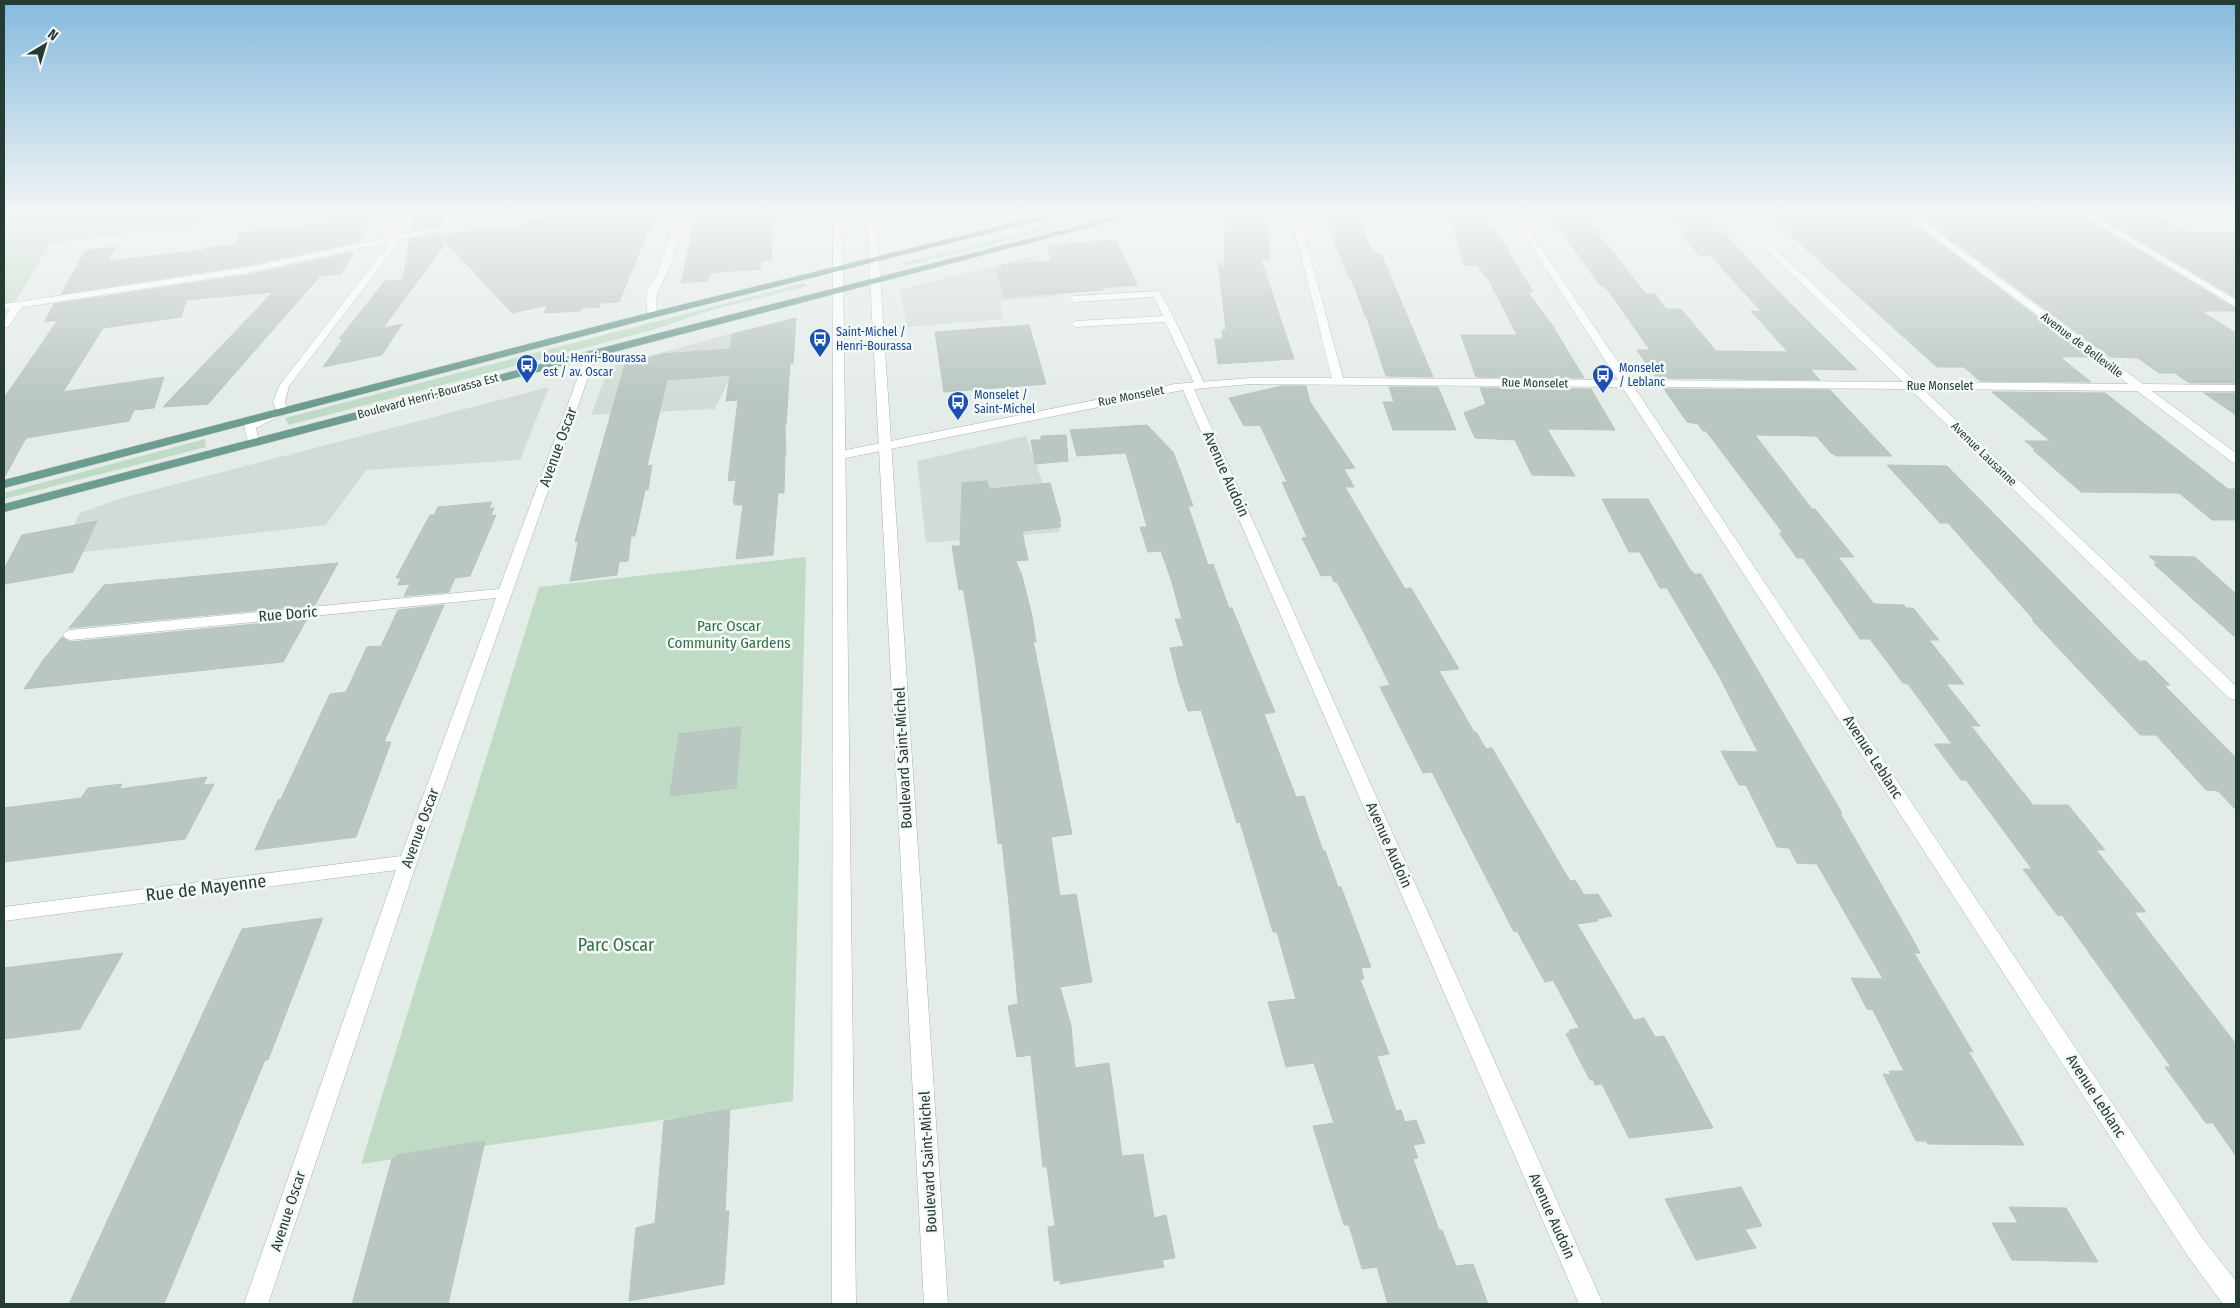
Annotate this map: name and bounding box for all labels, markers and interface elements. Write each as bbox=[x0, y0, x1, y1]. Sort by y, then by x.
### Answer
north arrow bbox=[20, 20, 70, 70]
text: N bbox=[44, 26, 61, 44]
street label: Avenue de Belleville bbox=[2038, 310, 2126, 381]
place label: Saint-Michel / Henri-Bourassa bbox=[836, 325, 912, 353]
bus stop icon: Saint-Michel / Henri-Bourassa bbox=[808, 327, 832, 358]
place label: boul. Henri-Bourassa est / av. Oscar bbox=[543, 351, 647, 379]
bus stop icon: boul. Henri-Bourassa est / av. Oscar bbox=[515, 353, 539, 384]
place label: Monselet / Leblanc bbox=[1619, 361, 1665, 389]
bus stop icon: Monselet / Leblanc bbox=[1591, 363, 1615, 394]
street label: Boulevard Henri-Bourassa Est bbox=[356, 370, 500, 422]
street label: Rue Monselet bbox=[1502, 375, 1569, 391]
street label: Rue Monselet bbox=[1907, 379, 1973, 393]
street label: Rue Monselet bbox=[1097, 383, 1165, 409]
place label: Monselet / Saint-Michel bbox=[974, 388, 1035, 416]
bus stop icon: Monselet / Saint-Michel bbox=[946, 390, 970, 421]
street label: Avenue Oscar bbox=[535, 404, 581, 489]
street label: Avenue Lausanne bbox=[1948, 419, 2020, 489]
street label: Avenue Audoin bbox=[1199, 428, 1253, 520]
street label: Rue Doric bbox=[258, 602, 319, 626]
park label: Parc Oscar Community Gardens bbox=[667, 617, 791, 652]
street label: Boulevard Saint-Michel bbox=[890, 687, 916, 829]
street label: Avenue Leblanc bbox=[1839, 712, 1907, 803]
street label: Avenue Oscar bbox=[397, 785, 443, 870]
street label: Avenue Audoin bbox=[1362, 799, 1416, 891]
street label: Rue de Mayenne bbox=[145, 870, 268, 906]
park label: Parc Oscar bbox=[578, 934, 655, 956]
street label: Avenue Leblanc bbox=[2062, 1051, 2130, 1142]
street label: Boulevard Saint-Michel bbox=[915, 1091, 941, 1233]
street label: Avenue Oscar bbox=[267, 1168, 310, 1253]
street label: Avenue Audoin bbox=[1525, 1170, 1579, 1262]

